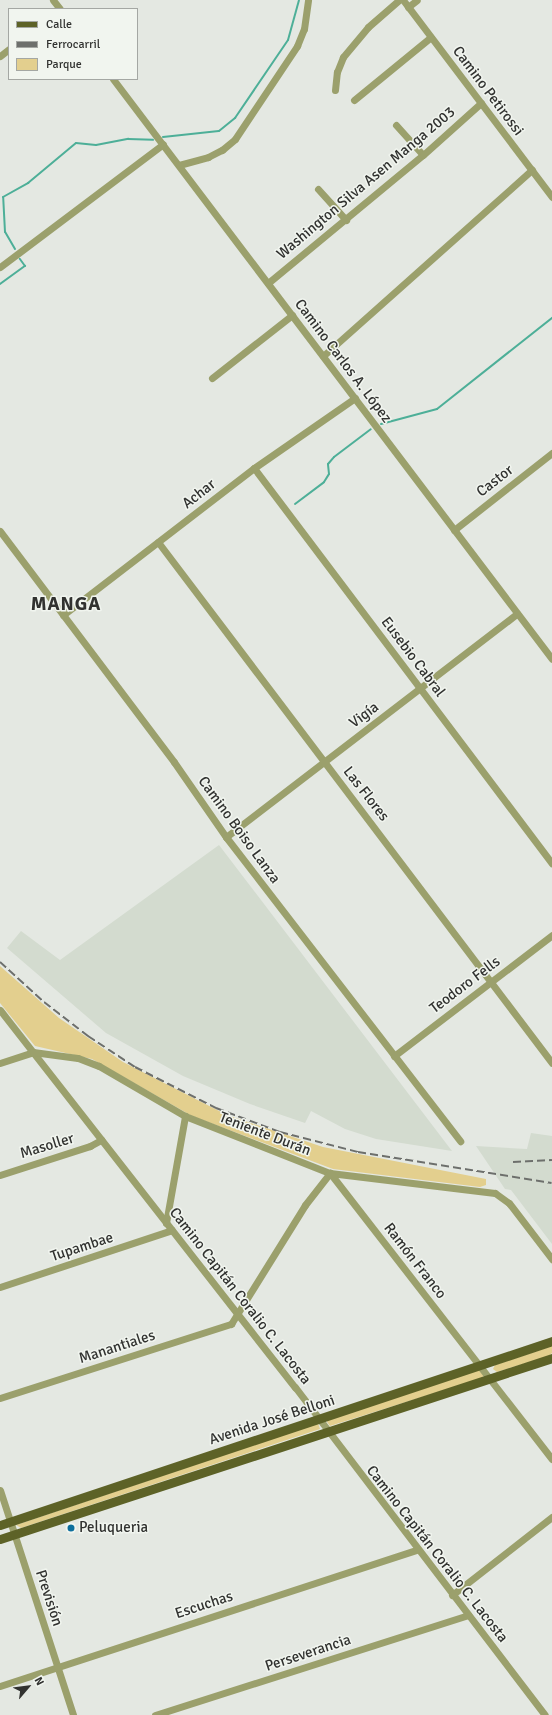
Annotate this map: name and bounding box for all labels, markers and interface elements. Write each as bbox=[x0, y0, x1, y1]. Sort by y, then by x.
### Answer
legend bbox=[8, 8, 138, 80]
text: Calle bbox=[46, 17, 72, 32]
text: Ferrocarril bbox=[46, 37, 100, 52]
street label: Camino Petirossi bbox=[449, 43, 527, 139]
text: Parque bbox=[46, 57, 82, 72]
street label: Washington Silva Asen Manga 2003 bbox=[273, 103, 459, 263]
street label: Camino Carlos A. López bbox=[291, 296, 395, 426]
street label: Castor bbox=[473, 461, 517, 501]
street label: Achar bbox=[179, 475, 219, 513]
district label: MANGA bbox=[31, 594, 101, 616]
street label: Eusebio Cabral bbox=[377, 613, 449, 701]
street label: Vigía bbox=[346, 698, 382, 732]
street label: Las Flores bbox=[339, 763, 393, 825]
street label: Camino Boiso Lanza bbox=[194, 773, 284, 887]
street label: Teodoro Fells bbox=[426, 953, 504, 1017]
street label: Teniente Durán bbox=[217, 1108, 313, 1160]
street label: Masoller bbox=[18, 1129, 76, 1163]
street label: Camino Capitán Coralio C. Lacosta bbox=[165, 1204, 315, 1388]
street label: Ramón Franco bbox=[380, 1220, 450, 1302]
street label: Tupambae bbox=[48, 1228, 116, 1266]
street label: Manantiales bbox=[77, 1326, 157, 1368]
street label: Avenida José Belloni bbox=[207, 1391, 337, 1449]
street label: Camino Capitán Coralio C. Lacosta bbox=[362, 1462, 512, 1646]
place label: Peluqueria bbox=[79, 1519, 148, 1537]
marker: Peluqueria bbox=[66, 1523, 76, 1533]
street label: Previsión bbox=[31, 1568, 67, 1628]
street label: Escuchas bbox=[173, 1587, 235, 1623]
street label: Perseverancia bbox=[263, 1631, 353, 1675]
north arrow bbox=[8, 1667, 48, 1707]
text: N bbox=[32, 1675, 47, 1688]

